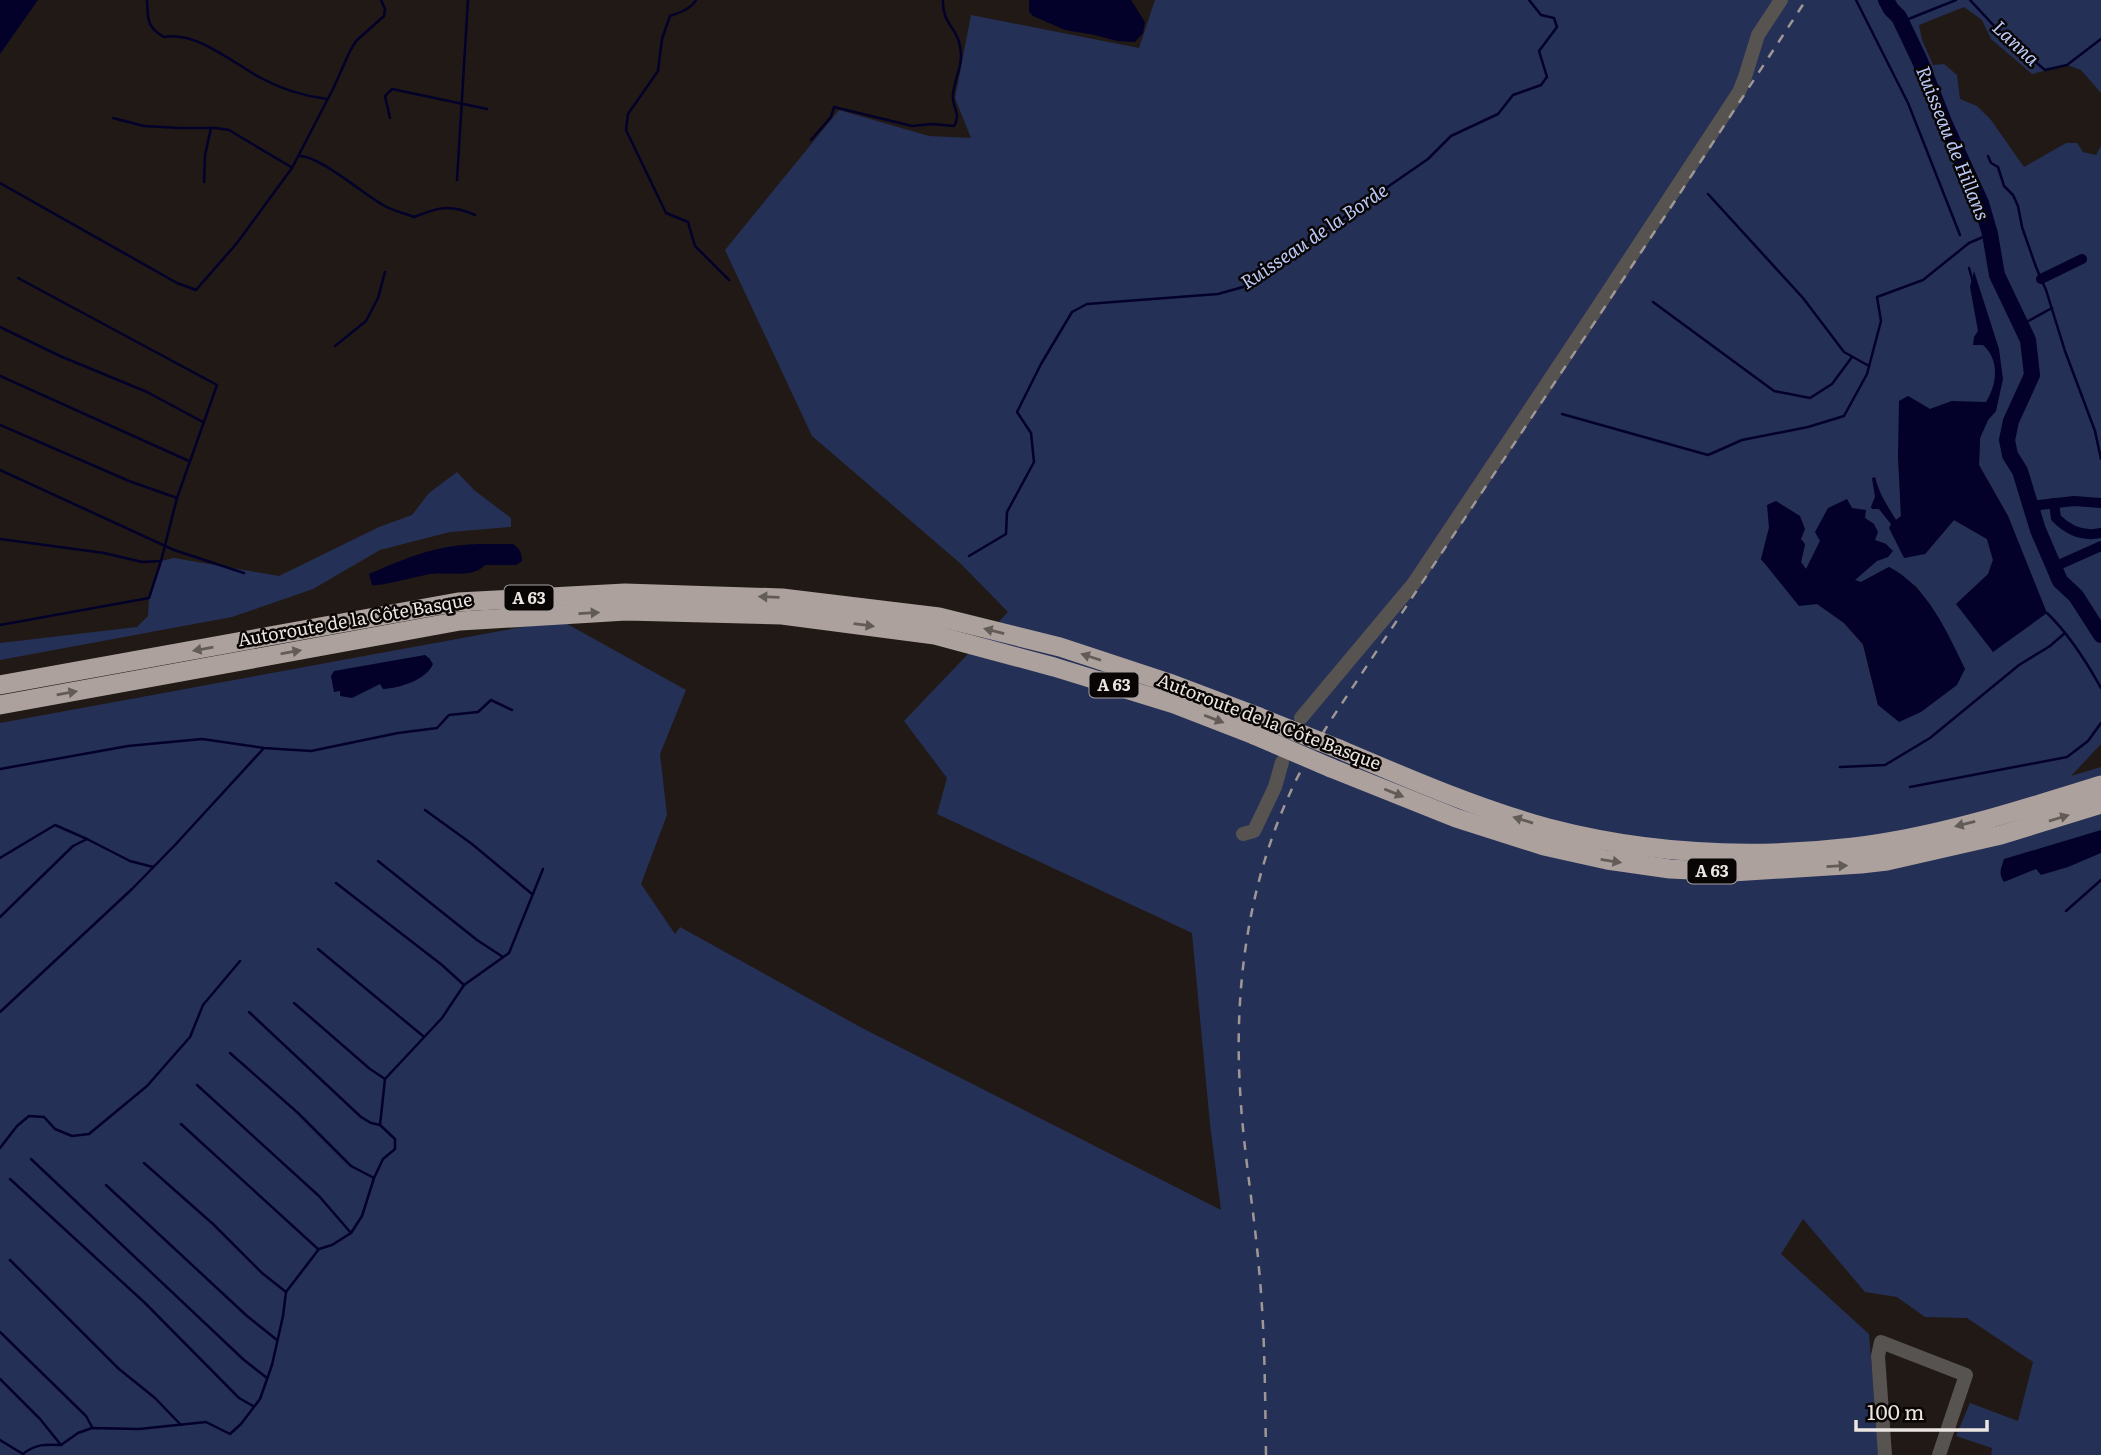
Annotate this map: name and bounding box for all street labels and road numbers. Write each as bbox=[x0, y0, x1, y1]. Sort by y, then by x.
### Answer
street label: Autoroute de la Côte Basque bbox=[235, 585, 474, 652]
road number: A 63 bbox=[504, 586, 554, 610]
street label: Autoroute de la Côte Basque bbox=[1154, 665, 1385, 776]
road number: A 63 bbox=[1090, 672, 1138, 698]
road number: A 63 bbox=[1688, 858, 1736, 884]

